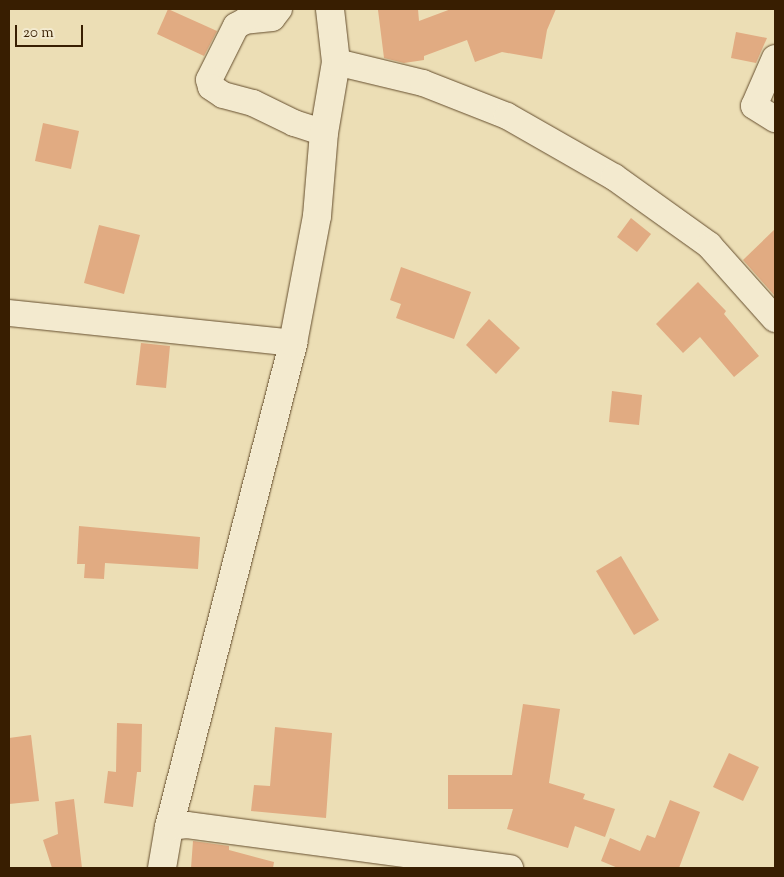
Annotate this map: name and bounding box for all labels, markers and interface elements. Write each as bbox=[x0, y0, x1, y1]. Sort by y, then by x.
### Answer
scale bar bbox=[18, 15, 85, 47]
text: 20 m bbox=[23, 23, 54, 44]

